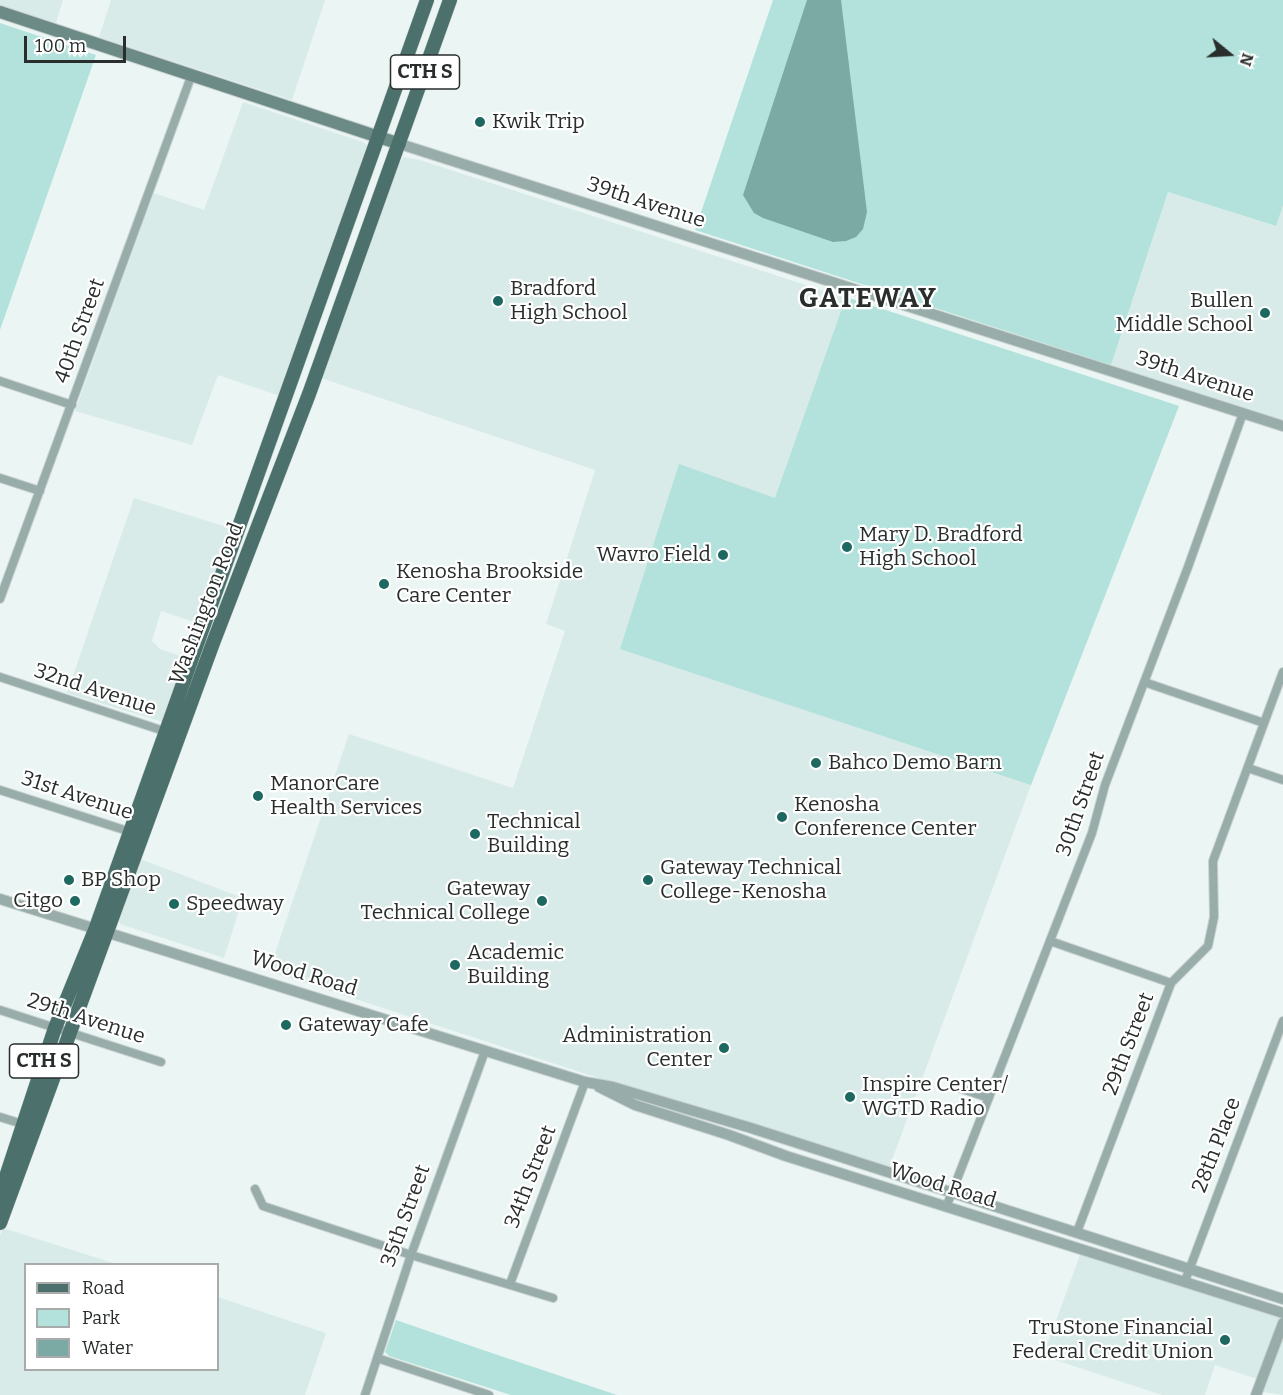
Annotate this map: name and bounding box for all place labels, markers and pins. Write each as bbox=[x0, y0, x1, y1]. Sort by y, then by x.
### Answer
place label: Kwik Trip bbox=[492, 109, 585, 135]
marker: Kwik Trip bbox=[473, 115, 487, 129]
place label: Bradford High School bbox=[510, 276, 628, 326]
place label: Bullen Middle School bbox=[1115, 288, 1253, 338]
marker: Bradford High School bbox=[491, 294, 505, 308]
marker: Bullen Middle School bbox=[1258, 306, 1272, 320]
place label: Mary D. Bradford High School bbox=[859, 522, 1023, 572]
marker: Mary D. Bradford High School bbox=[840, 540, 854, 554]
place label: Wavro Field bbox=[597, 542, 711, 568]
marker: Wavro Field bbox=[716, 548, 730, 562]
place label: Kenosha Brookside Care Center bbox=[396, 559, 583, 609]
marker: Kenosha Brookside Care Center bbox=[377, 577, 391, 591]
place label: Bahco Demo Barn bbox=[828, 750, 1002, 776]
marker: Bahco Demo Barn bbox=[809, 756, 823, 770]
place label: ManorCare Health Services bbox=[270, 771, 422, 821]
marker: ManorCare Health Services bbox=[251, 789, 265, 803]
place label: Kenosha Conference Center bbox=[794, 792, 976, 842]
place label: Technical Building bbox=[487, 809, 581, 859]
marker: Kenosha Conference Center bbox=[775, 810, 789, 824]
marker: Technical Building bbox=[468, 827, 482, 841]
place label: Gateway Technical College-Kenosha bbox=[660, 855, 841, 905]
place label: BP Shop bbox=[81, 867, 161, 893]
marker: BP Shop bbox=[62, 873, 76, 887]
marker: Gateway Technical College-Kenosha bbox=[641, 873, 655, 887]
place label: Gateway Technical College bbox=[361, 876, 530, 926]
place label: Citgo bbox=[13, 888, 63, 914]
place label: Speedway bbox=[186, 891, 284, 917]
marker: Citgo bbox=[68, 894, 82, 908]
marker: Gateway Technical College bbox=[535, 894, 549, 908]
marker: Speedway bbox=[167, 897, 181, 911]
place label: Academic Building bbox=[467, 940, 564, 990]
marker: Academic Building bbox=[448, 958, 462, 972]
place label: Gateway Cafe bbox=[298, 1012, 429, 1038]
marker: Gateway Cafe bbox=[279, 1018, 293, 1032]
place label: Administration Center bbox=[562, 1023, 712, 1073]
marker: Administration Center bbox=[717, 1041, 731, 1055]
place label: Inspire Center/ WGTD Radio bbox=[862, 1072, 1008, 1122]
marker: Inspire Center/ WGTD Radio bbox=[843, 1090, 857, 1104]
place label: TruStone Financial Federal Credit Union bbox=[1012, 1315, 1213, 1365]
marker: TruStone Financial Federal Credit Union bbox=[1218, 1333, 1232, 1347]

